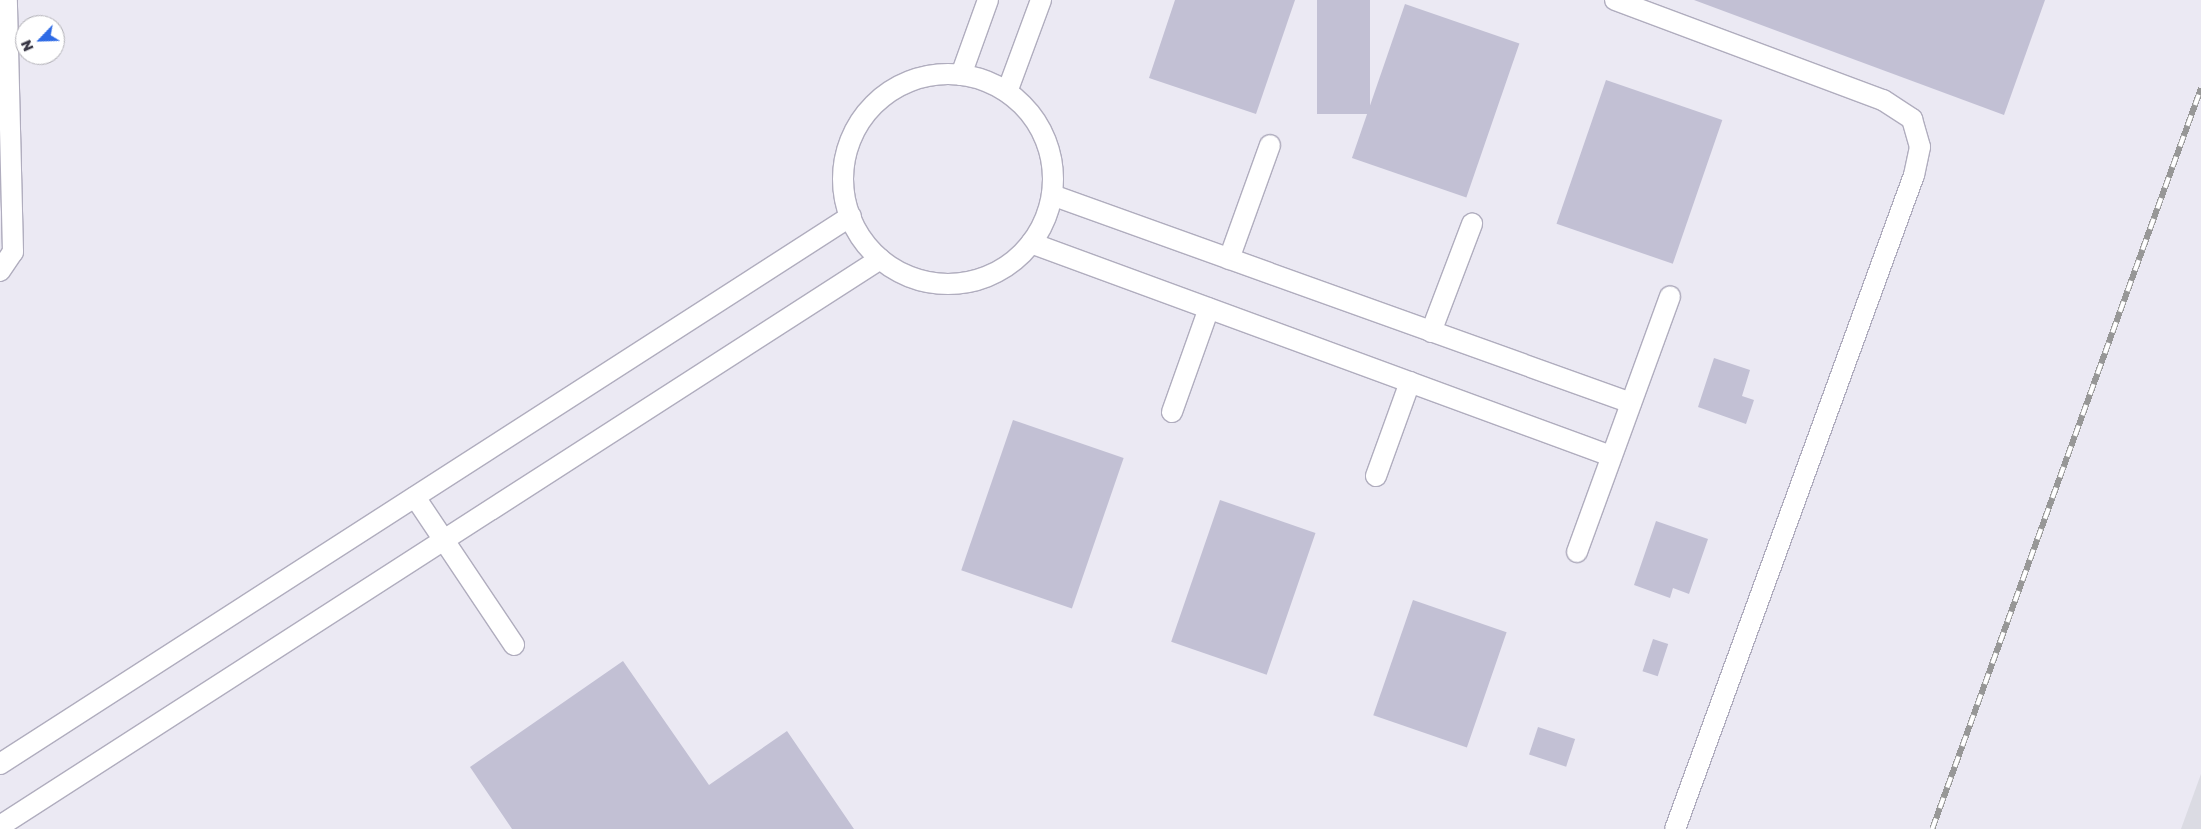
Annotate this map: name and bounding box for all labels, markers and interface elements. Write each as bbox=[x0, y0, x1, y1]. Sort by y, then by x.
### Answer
north arrow bbox=[15, 15, 65, 65]
text: N bbox=[17, 38, 37, 54]

